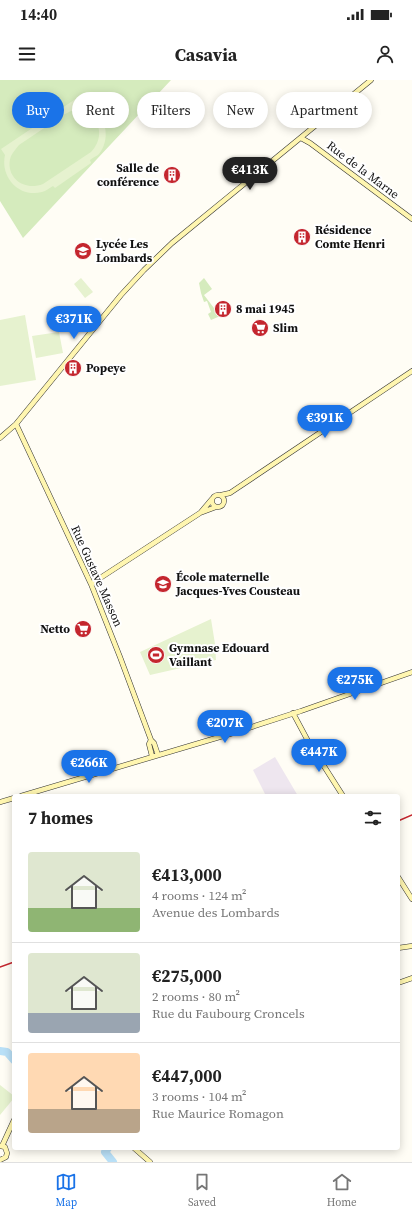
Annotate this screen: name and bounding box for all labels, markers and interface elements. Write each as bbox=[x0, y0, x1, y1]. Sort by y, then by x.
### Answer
text: 14:40 bbox=[20, 4, 57, 25]
text: Casavia bbox=[175, 42, 237, 67]
icon: menu bbox=[16, 43, 38, 65]
icon: person bbox=[374, 43, 396, 65]
chip: Buy bbox=[12, 92, 64, 128]
chip: Rent bbox=[72, 92, 129, 128]
chip: Filters bbox=[137, 92, 205, 128]
chip: New bbox=[213, 92, 268, 128]
chip: Apartment bbox=[276, 92, 372, 128]
street label: Rue de la Marne bbox=[324, 138, 402, 202]
pin: €413K bbox=[222, 157, 278, 191]
place label: Salle de conférence bbox=[97, 160, 159, 190]
text: €413K bbox=[231, 161, 269, 178]
building icon: Salle de conférence bbox=[162, 165, 182, 185]
place label: Résidence Comte Henri bbox=[315, 222, 385, 252]
building icon: Résidence Comte Henri bbox=[292, 227, 312, 247]
place label: Lycée Les Lombards bbox=[96, 236, 153, 266]
school or university icon: Lycée Les Lombards bbox=[73, 241, 93, 261]
building icon: 8 mai 1945 bbox=[213, 299, 233, 319]
place label: 8 mai 1945 bbox=[236, 301, 295, 317]
pin: €371K bbox=[46, 306, 102, 340]
text: €371K bbox=[55, 310, 93, 327]
supermarket icon: Slim bbox=[250, 318, 270, 338]
place label: Slim bbox=[273, 320, 298, 336]
building icon: Popeye bbox=[63, 358, 83, 378]
place label: Popeye bbox=[86, 360, 126, 376]
pin: €391K bbox=[297, 405, 353, 439]
text: €391K bbox=[306, 409, 344, 426]
street label: Rue Gustave Masson bbox=[67, 523, 127, 629]
place label: École maternelle Jacques-Yves Cousteau bbox=[175, 569, 301, 599]
school or university icon: École maternelle Jacques-Yves Cousteau bbox=[153, 574, 173, 594]
supermarket icon: Netto bbox=[73, 619, 93, 639]
place label: Netto bbox=[40, 621, 70, 637]
place label: Gymnase Edouard Vaillant bbox=[169, 640, 269, 670]
sports icon: Gymnase Edouard Vaillant bbox=[146, 645, 166, 665]
pin: €275K bbox=[327, 667, 383, 701]
text: €275K bbox=[336, 671, 374, 688]
pin: €207K bbox=[197, 710, 253, 744]
text: €207K bbox=[206, 714, 244, 731]
pin: €447K bbox=[291, 739, 347, 773]
text: €447K bbox=[300, 743, 338, 760]
pin: €266K bbox=[61, 750, 117, 784]
text: €266K bbox=[70, 754, 108, 771]
text: 7 homes bbox=[28, 806, 93, 830]
icon: filters bbox=[362, 807, 384, 829]
text: €413,000 bbox=[152, 863, 222, 887]
icon: home bbox=[60, 868, 108, 916]
text: 4 rooms · 124 m² bbox=[152, 887, 247, 904]
text: Avenue des Lombards bbox=[152, 904, 279, 921]
text: €275,000 bbox=[152, 964, 222, 988]
icon: home bbox=[60, 969, 108, 1017]
text: 2 rooms · 80 m² bbox=[152, 988, 240, 1005]
text: Rue du Faubourg Croncels bbox=[152, 1005, 305, 1022]
text: €447,000 bbox=[152, 1064, 222, 1088]
icon: home bbox=[60, 1069, 108, 1117]
text: 3 rooms · 104 m² bbox=[152, 1088, 247, 1105]
text: Rue Maurice Romagon bbox=[152, 1105, 284, 1122]
tab: Map bbox=[55, 1171, 77, 1210]
tab: Saved bbox=[188, 1171, 216, 1210]
tab: Home bbox=[327, 1171, 357, 1210]

